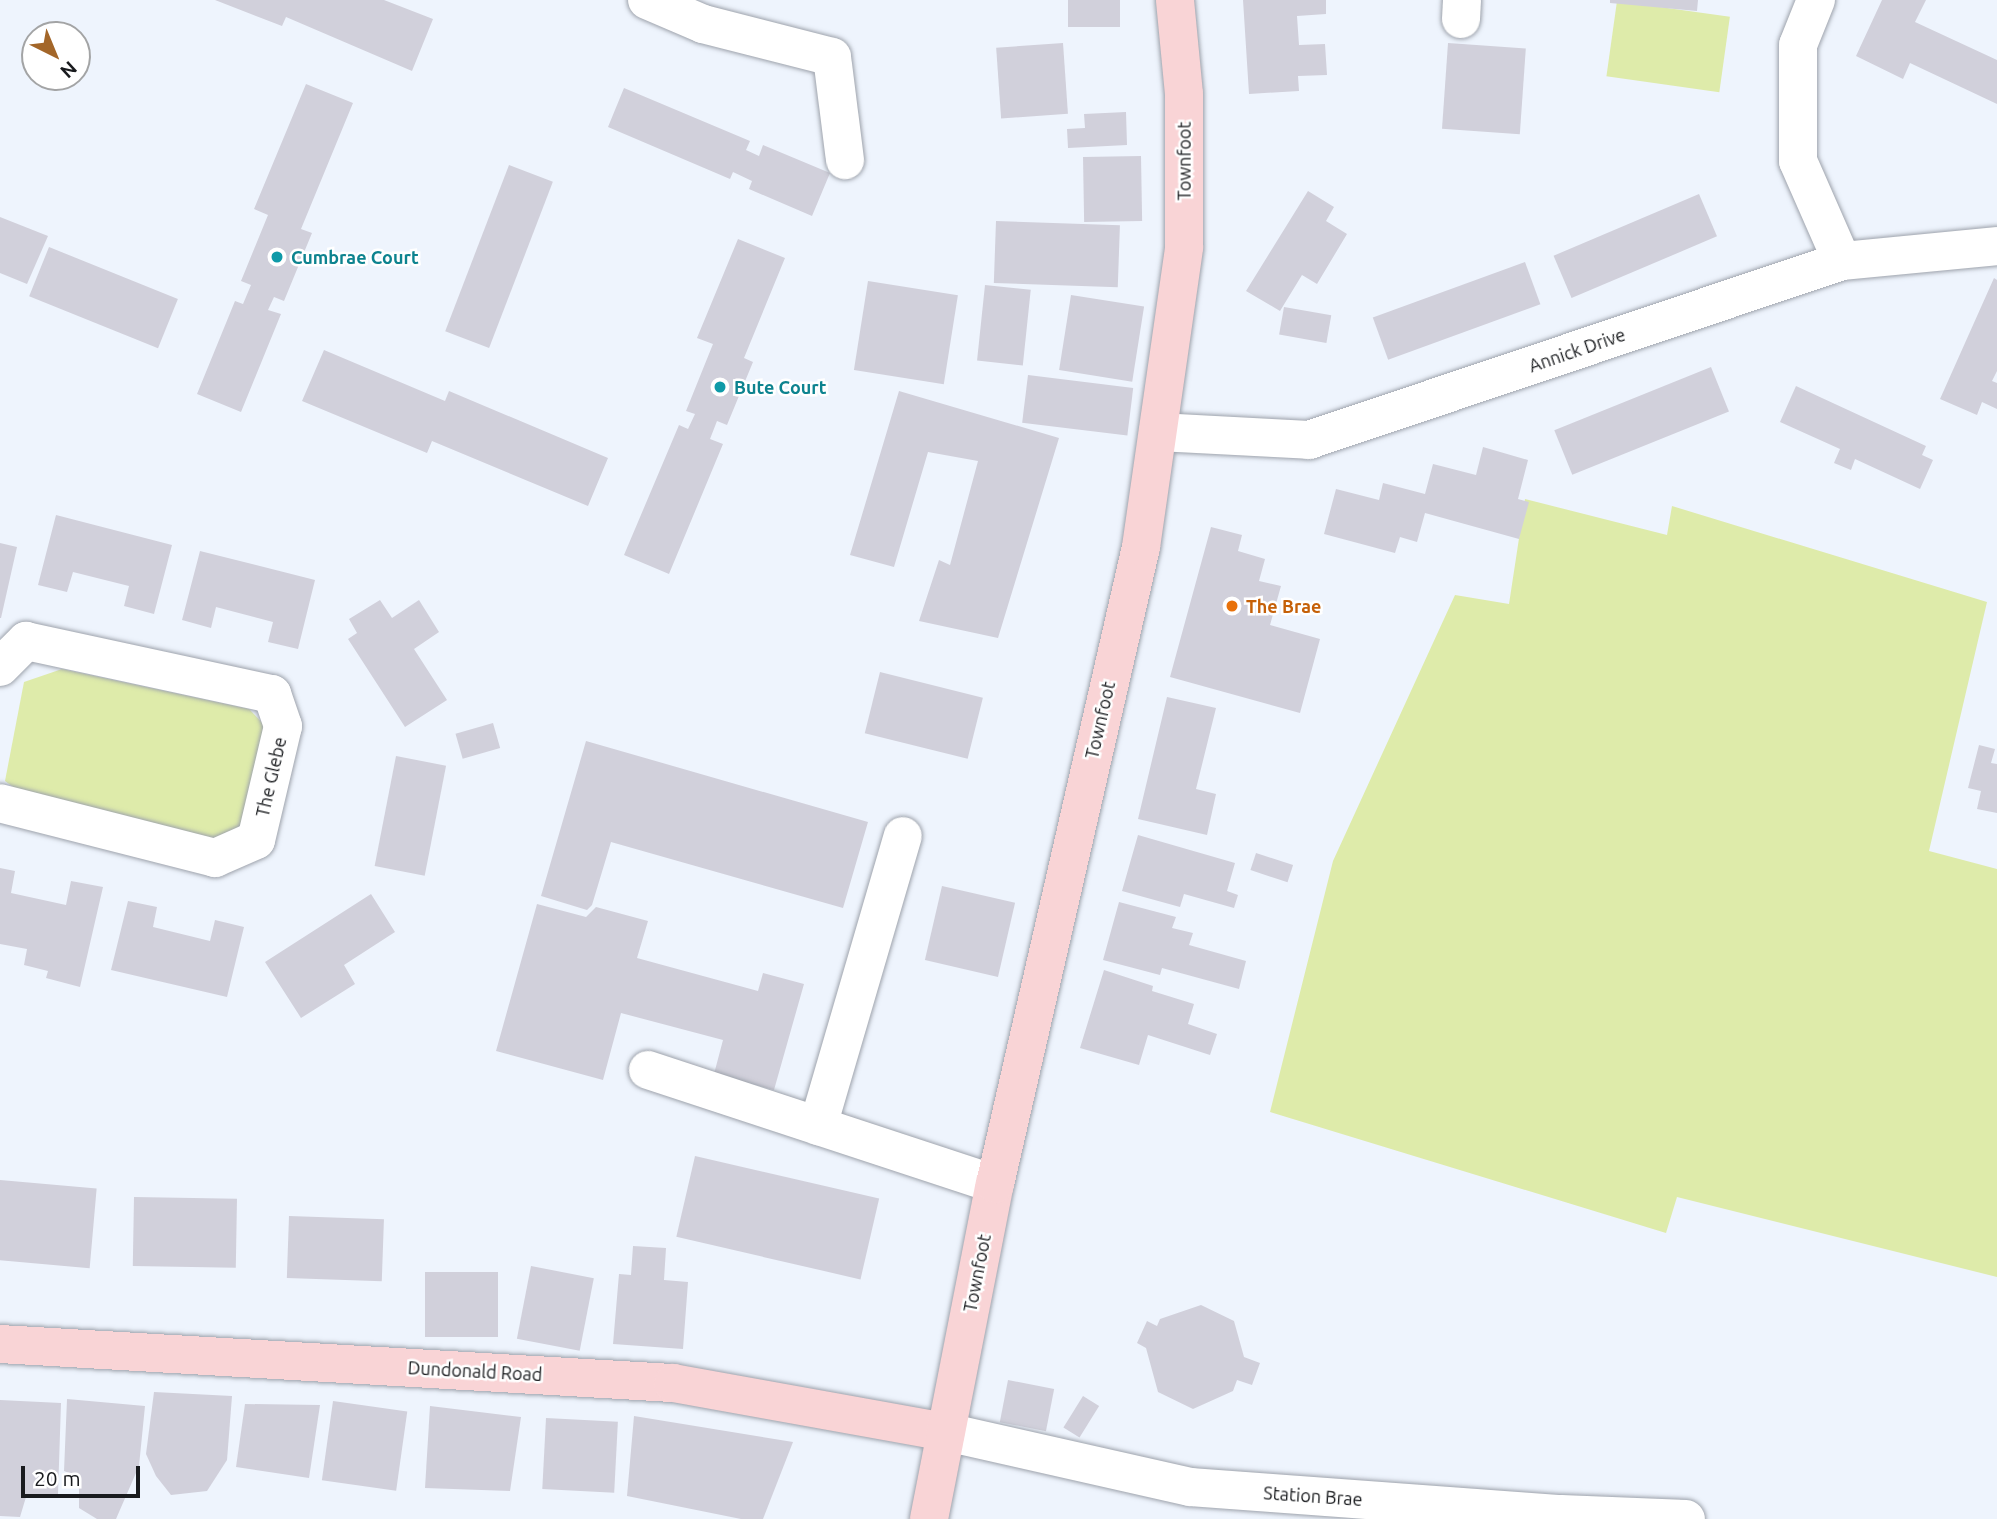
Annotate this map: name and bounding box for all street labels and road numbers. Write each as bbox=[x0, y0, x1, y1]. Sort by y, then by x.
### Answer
street label: Townfoot bbox=[1173, 122, 1195, 200]
street label: Annick Drive bbox=[1526, 323, 1628, 377]
street label: Townfoot bbox=[1081, 679, 1119, 761]
street label: The Glebe bbox=[251, 735, 291, 819]
street label: Townfoot bbox=[959, 1232, 995, 1314]
street label: Dundonald Road bbox=[407, 1357, 543, 1385]
street label: Station Brae bbox=[1263, 1482, 1363, 1510]

